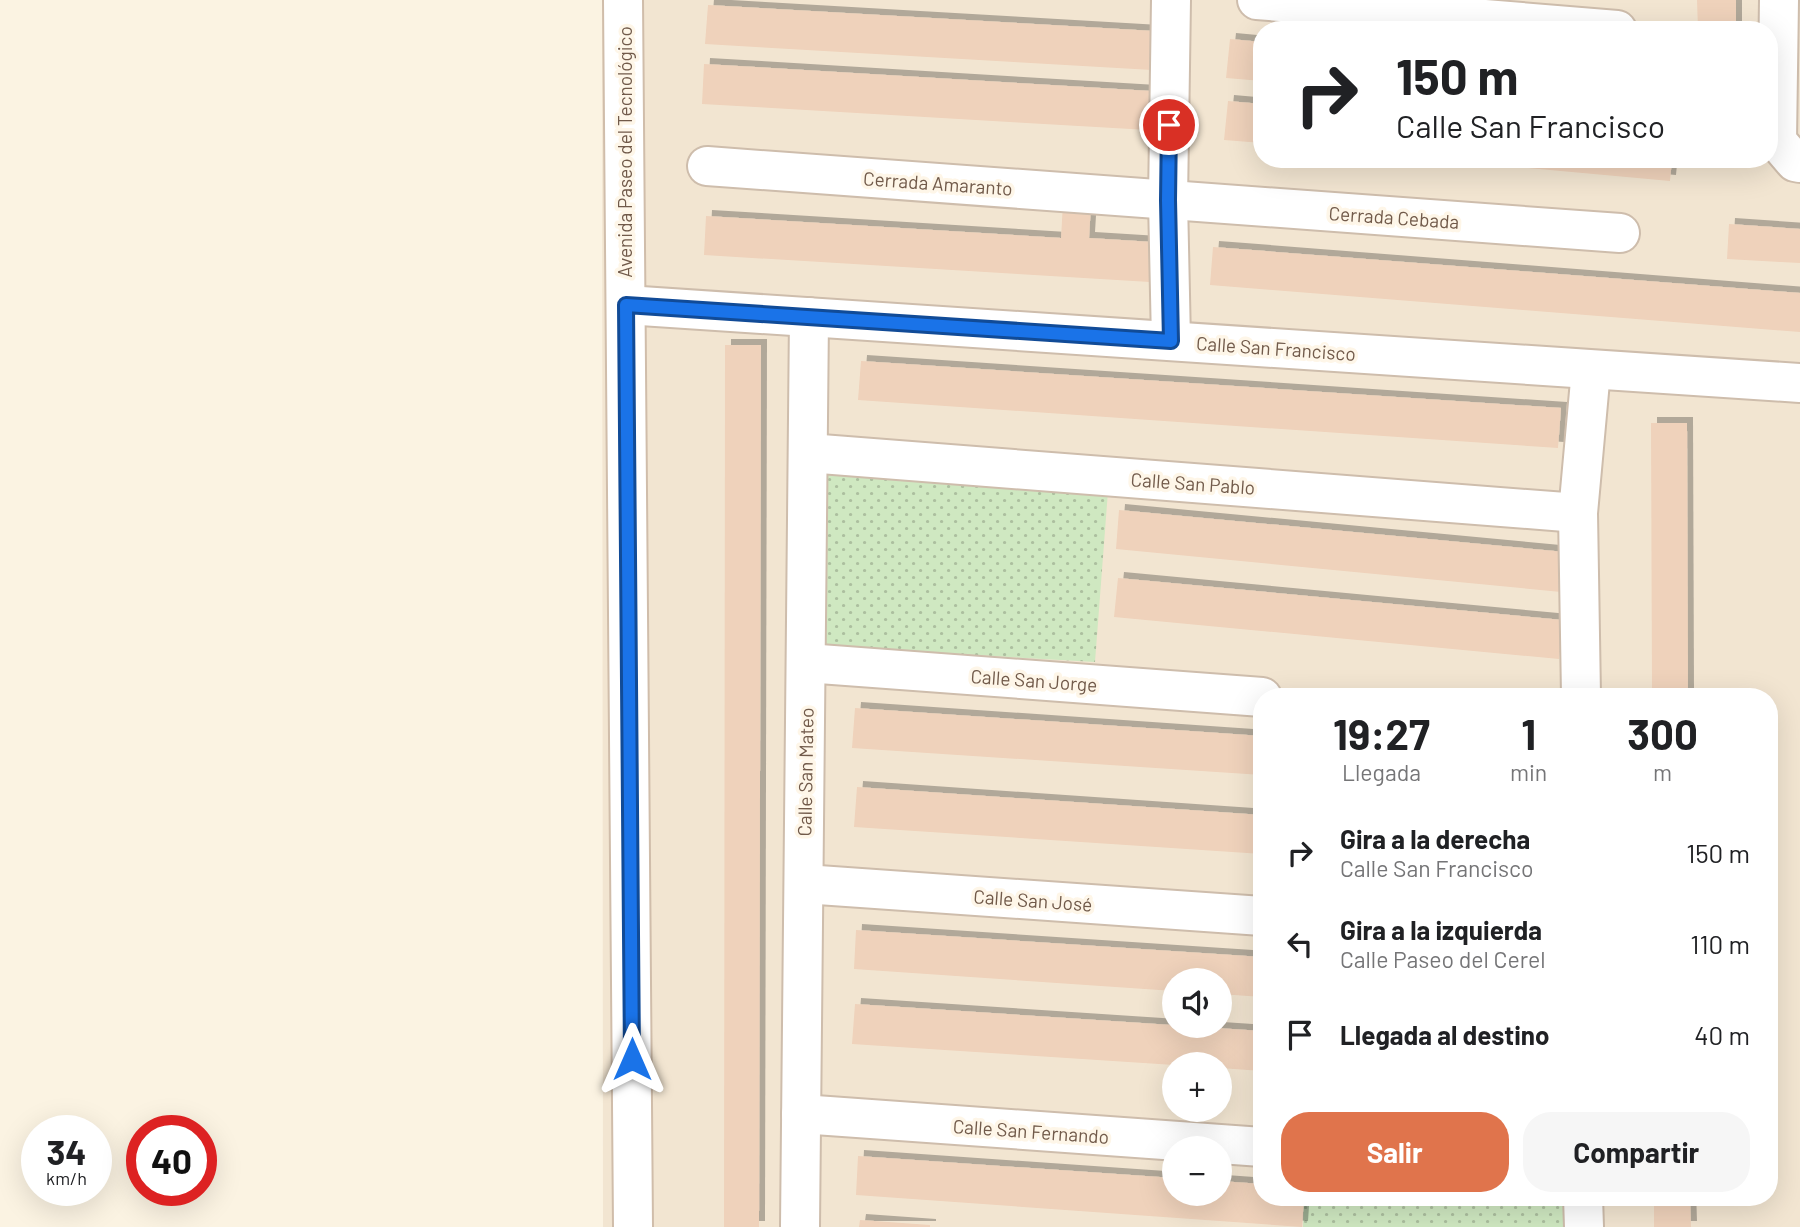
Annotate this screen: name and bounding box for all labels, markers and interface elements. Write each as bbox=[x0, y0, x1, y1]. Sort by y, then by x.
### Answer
street label: Avenida Paseo del Tecnológico bbox=[613, 26, 636, 278]
text: 150 m bbox=[1396, 46, 1518, 105]
icon: right bbox=[1281, 49, 1372, 140]
pin bbox=[1139, 95, 1199, 155]
icon: arrive bbox=[1150, 106, 1188, 144]
text: Calle San Francisco bbox=[1396, 106, 1665, 144]
street label: Cerrada Amaranto bbox=[862, 166, 1014, 200]
street label: Cerrada Cebada bbox=[1328, 201, 1460, 233]
street label: Calle San Francisco bbox=[1195, 331, 1357, 365]
street label: Calle San Pablo bbox=[1130, 467, 1256, 499]
street label: Calle San Jorge bbox=[970, 664, 1098, 696]
street label: Calle San Mateo bbox=[792, 707, 818, 837]
text: 19:27 bbox=[1333, 708, 1430, 758]
text: 1 bbox=[1521, 708, 1536, 758]
text: 300 bbox=[1627, 708, 1698, 758]
text: Llegada bbox=[1342, 758, 1421, 786]
text: min bbox=[1510, 758, 1547, 786]
text: m bbox=[1653, 758, 1672, 786]
text: Gira a la derecha bbox=[1340, 823, 1530, 854]
icon: right bbox=[1281, 834, 1319, 872]
text: 150 m bbox=[1686, 837, 1750, 868]
text: Calle San Francisco bbox=[1340, 854, 1534, 882]
street label: Calle San José bbox=[973, 884, 1093, 916]
text: Gira a la izquierda bbox=[1340, 914, 1542, 945]
icon: left bbox=[1281, 925, 1319, 963]
text: 110 m bbox=[1690, 928, 1750, 959]
text: Calle Paseo del Cerel bbox=[1340, 945, 1545, 973]
map controls bbox=[1162, 968, 1232, 1206]
button: sound bbox=[1162, 968, 1232, 1038]
icon: arrive bbox=[1281, 1016, 1319, 1054]
text: Llegada al destino bbox=[1340, 1019, 1549, 1050]
text: 40 m bbox=[1694, 1019, 1750, 1050]
position arrow bbox=[595, 1022, 669, 1096]
button: + bbox=[1162, 1052, 1232, 1122]
button: Salir bbox=[1281, 1112, 1509, 1192]
button: Compartir bbox=[1523, 1112, 1750, 1192]
street label: Calle San Fernando bbox=[952, 1114, 1110, 1148]
speed limit sign: 40 bbox=[126, 1115, 217, 1206]
text: 34 bbox=[46, 1130, 87, 1172]
button: − bbox=[1162, 1136, 1232, 1206]
text: km/h bbox=[46, 1167, 87, 1189]

